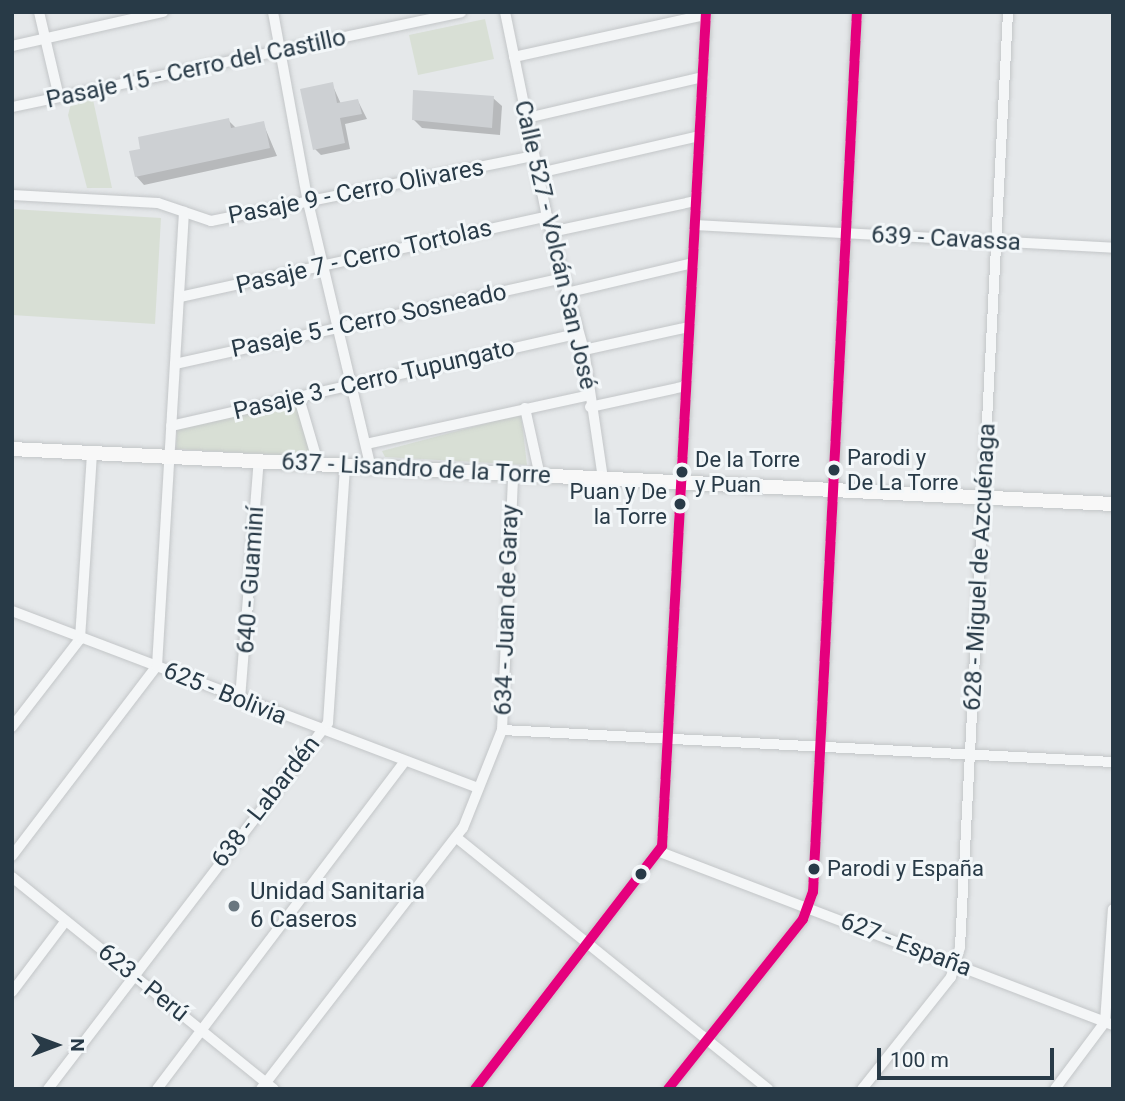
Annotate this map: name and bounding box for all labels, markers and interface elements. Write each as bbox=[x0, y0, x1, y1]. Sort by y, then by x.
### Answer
street label: Pasaje 15 - Cerro del Castillo bbox=[44, 23, 348, 115]
street label: Calle 527 - Volcán San José bbox=[508, 98, 602, 392]
street label: Pasaje 9 - Cerro Olivares bbox=[226, 153, 486, 231]
street label: Pasaje 7 - Cerro Tortolas bbox=[233, 213, 495, 301]
street label: 639 - Cavassa bbox=[870, 221, 1022, 257]
street label: Pasaje 5 - Cerro Sosneado bbox=[229, 278, 509, 364]
street label: Pasaje 3 - Cerro Tupungato bbox=[230, 334, 518, 426]
street label: 628 - Miguel de Azcuénaga bbox=[958, 422, 1002, 712]
place label: Parodi y De La Torre bbox=[847, 444, 959, 496]
place label: De la Torre y Puan bbox=[695, 446, 800, 498]
street label: 637 - Lisandro de la Torre bbox=[280, 448, 552, 490]
marker: Parodi y De La Torre bbox=[827, 463, 841, 477]
marker: De la Torre y Puan bbox=[675, 465, 689, 479]
place label: Puan y De la Torre bbox=[569, 478, 667, 530]
marker: Puan y De la Torre bbox=[673, 497, 687, 511]
street label: 634 - Juan de Garay bbox=[489, 504, 525, 716]
street label: 640 - Guaminí bbox=[231, 505, 271, 655]
street label: 625 - Bolivia bbox=[159, 656, 291, 732]
street label: 638 - Labardén bbox=[206, 731, 326, 873]
place label: Parodi y España bbox=[827, 856, 984, 882]
marker: Parodi y España bbox=[807, 862, 821, 876]
unlabelled marker bbox=[634, 867, 648, 881]
place label: Unidad Sanitaria 6 Caseros bbox=[250, 878, 425, 934]
marker: Unidad Sanitaria 6 Caseros bbox=[224, 896, 244, 916]
street label: 627 - España bbox=[836, 907, 976, 983]
street label: 623 - Perú bbox=[92, 938, 194, 1028]
north arrow bbox=[21, 1010, 91, 1080]
scale bar bbox=[880, 1034, 1057, 1078]
text: N bbox=[66, 1038, 89, 1052]
text: 100 m bbox=[890, 1048, 949, 1072]

